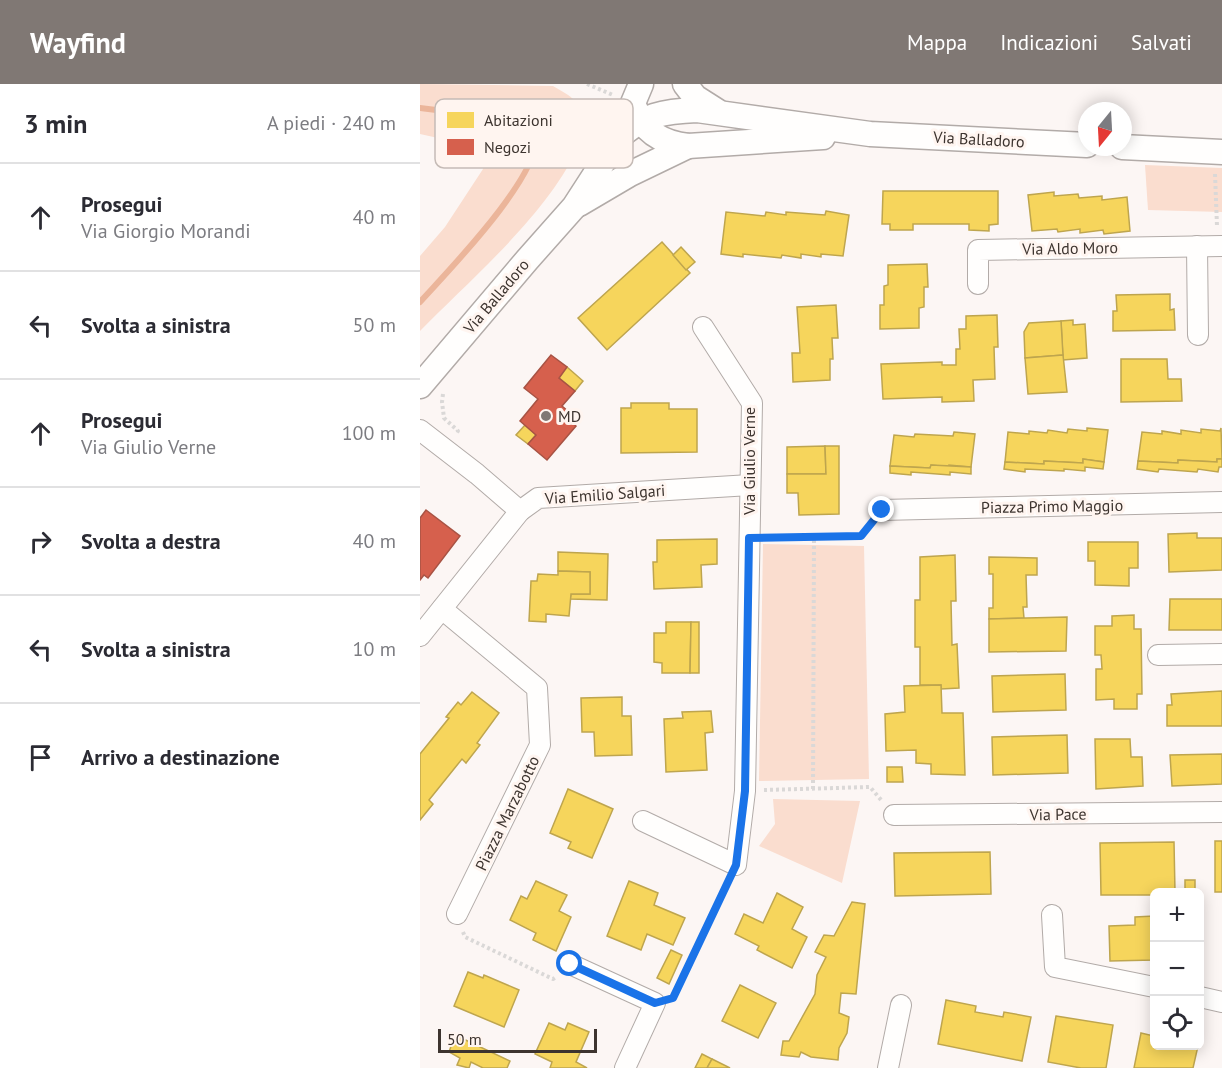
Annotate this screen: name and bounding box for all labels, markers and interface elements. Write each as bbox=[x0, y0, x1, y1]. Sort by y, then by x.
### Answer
text: Wayfind bbox=[30, 24, 126, 61]
text: Mappa bbox=[907, 29, 967, 56]
text: Indicazioni bbox=[1000, 29, 1098, 56]
text: Salvati bbox=[1131, 29, 1192, 56]
legend bbox=[435, 99, 633, 168]
north arrow bbox=[1078, 102, 1132, 156]
text: 3 min bbox=[24, 107, 87, 140]
text: A piedi · 240 m bbox=[267, 110, 396, 136]
text: Abitazioni bbox=[484, 110, 553, 130]
street label: Via Balladoro bbox=[932, 127, 1025, 151]
text: Negozi bbox=[484, 137, 531, 157]
text: Prosegui bbox=[81, 190, 162, 218]
icon: ahead bbox=[24, 201, 57, 234]
text: 40 m bbox=[353, 204, 396, 230]
text: Via Giorgio Morandi bbox=[81, 218, 251, 244]
street label: Via Aldo Moro bbox=[1021, 237, 1118, 259]
street label: Via Balladoro bbox=[458, 255, 533, 338]
icon: left bbox=[24, 309, 57, 342]
text: Svolta a sinistra bbox=[81, 311, 231, 339]
text: 50 m bbox=[353, 312, 396, 338]
text: Prosegui bbox=[81, 406, 162, 434]
place label: MD bbox=[558, 406, 581, 426]
street label: Via Giulio Verne bbox=[739, 407, 759, 516]
marker: MD bbox=[539, 409, 553, 423]
icon: ahead bbox=[24, 417, 57, 450]
text: 100 m bbox=[342, 420, 396, 446]
text: Via Giulio Verne bbox=[81, 434, 216, 460]
street label: Via Emilio Salgari bbox=[543, 480, 666, 508]
street label: Piazza Primo Maggio bbox=[981, 495, 1123, 517]
route end bbox=[868, 496, 894, 522]
icon: right bbox=[24, 525, 57, 558]
text: Svolta a destra bbox=[81, 527, 221, 555]
text: 40 m bbox=[353, 528, 396, 554]
icon: left bbox=[24, 633, 57, 666]
text: Svolta a sinistra bbox=[81, 635, 231, 663]
text: 10 m bbox=[353, 636, 396, 662]
icon: arrive bbox=[24, 741, 57, 774]
text: Arrivo a destinazione bbox=[81, 743, 280, 771]
street label: Piazza Marzabotto bbox=[471, 752, 543, 874]
street label: Via Pace bbox=[1028, 804, 1087, 825]
map controls bbox=[1150, 888, 1204, 1050]
button: + bbox=[1150, 888, 1204, 942]
button: − bbox=[1150, 942, 1204, 996]
route start bbox=[556, 950, 582, 976]
button: locate bbox=[1150, 996, 1204, 1050]
scale bar bbox=[438, 1026, 597, 1054]
text: 50 m bbox=[447, 1029, 482, 1049]

